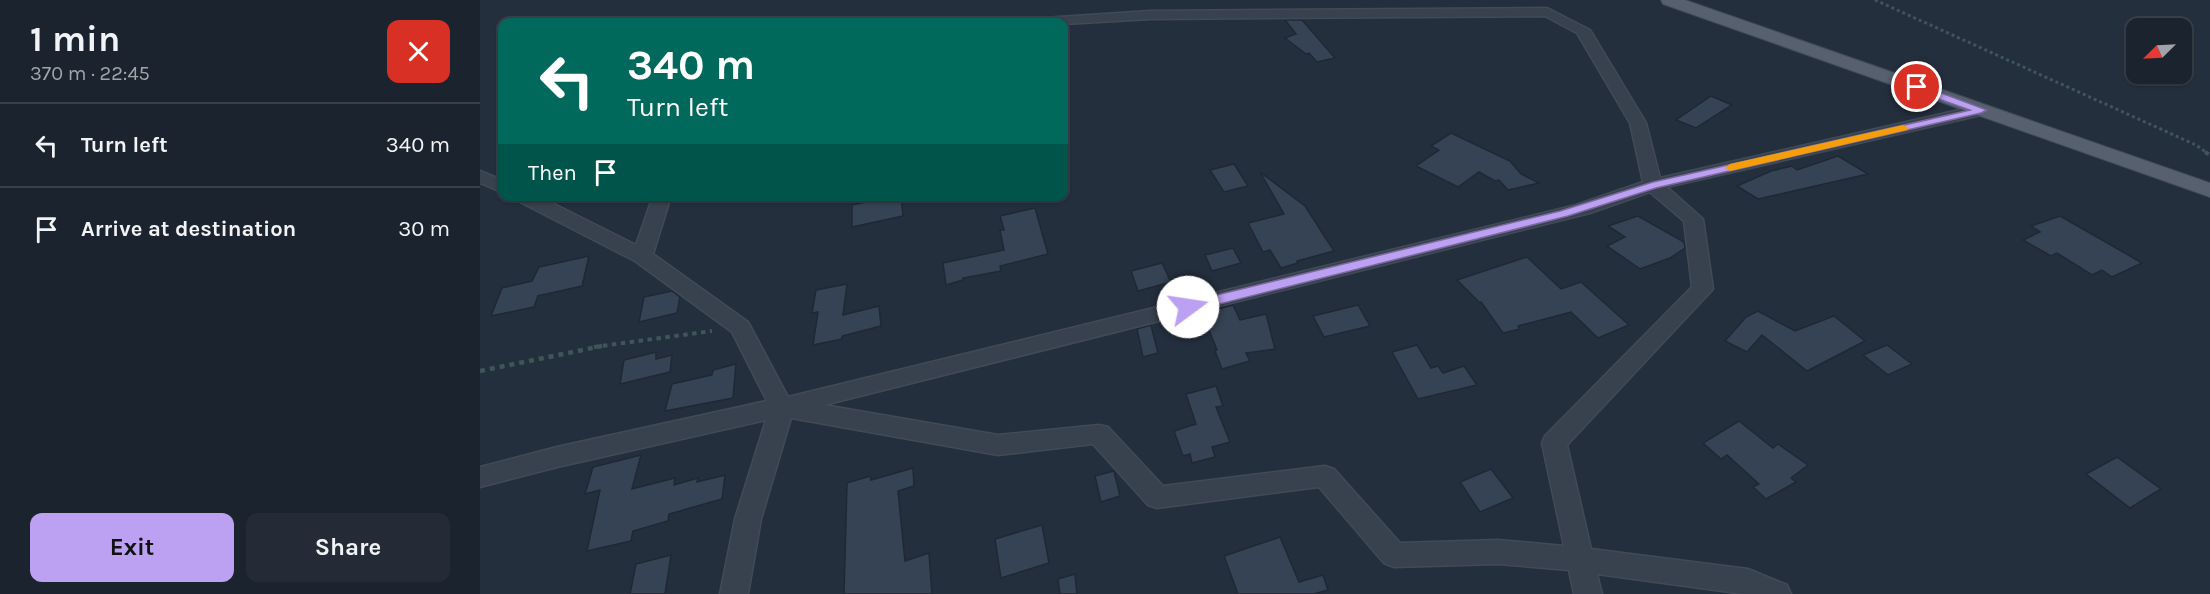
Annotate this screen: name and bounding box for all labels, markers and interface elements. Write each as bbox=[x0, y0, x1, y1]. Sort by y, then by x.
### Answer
text: 1 min bbox=[30, 18, 120, 60]
north arrow bbox=[2126, 18, 2192, 84]
map controls bbox=[2126, 18, 2192, 84]
button: close bbox=[387, 20, 450, 83]
text: 340 m bbox=[627, 40, 755, 90]
icon: left bbox=[528, 42, 606, 120]
pin bbox=[1891, 61, 1942, 112]
text: 370 m · 22:45 bbox=[30, 62, 150, 85]
icon: arrive bbox=[1900, 70, 1933, 103]
text: Turn left bbox=[627, 91, 728, 123]
icon: left bbox=[30, 129, 63, 162]
text: Turn left bbox=[81, 132, 168, 158]
text: 340 m bbox=[386, 132, 450, 158]
icon: arrive bbox=[589, 156, 622, 189]
text: Then bbox=[528, 160, 577, 186]
icon: arrive bbox=[30, 213, 63, 246]
text: Arrive at destination bbox=[81, 216, 296, 242]
text: 30 m bbox=[398, 216, 450, 242]
position arrow bbox=[1156, 275, 1220, 339]
button: Exit bbox=[30, 513, 234, 582]
button: Share bbox=[246, 513, 450, 582]

